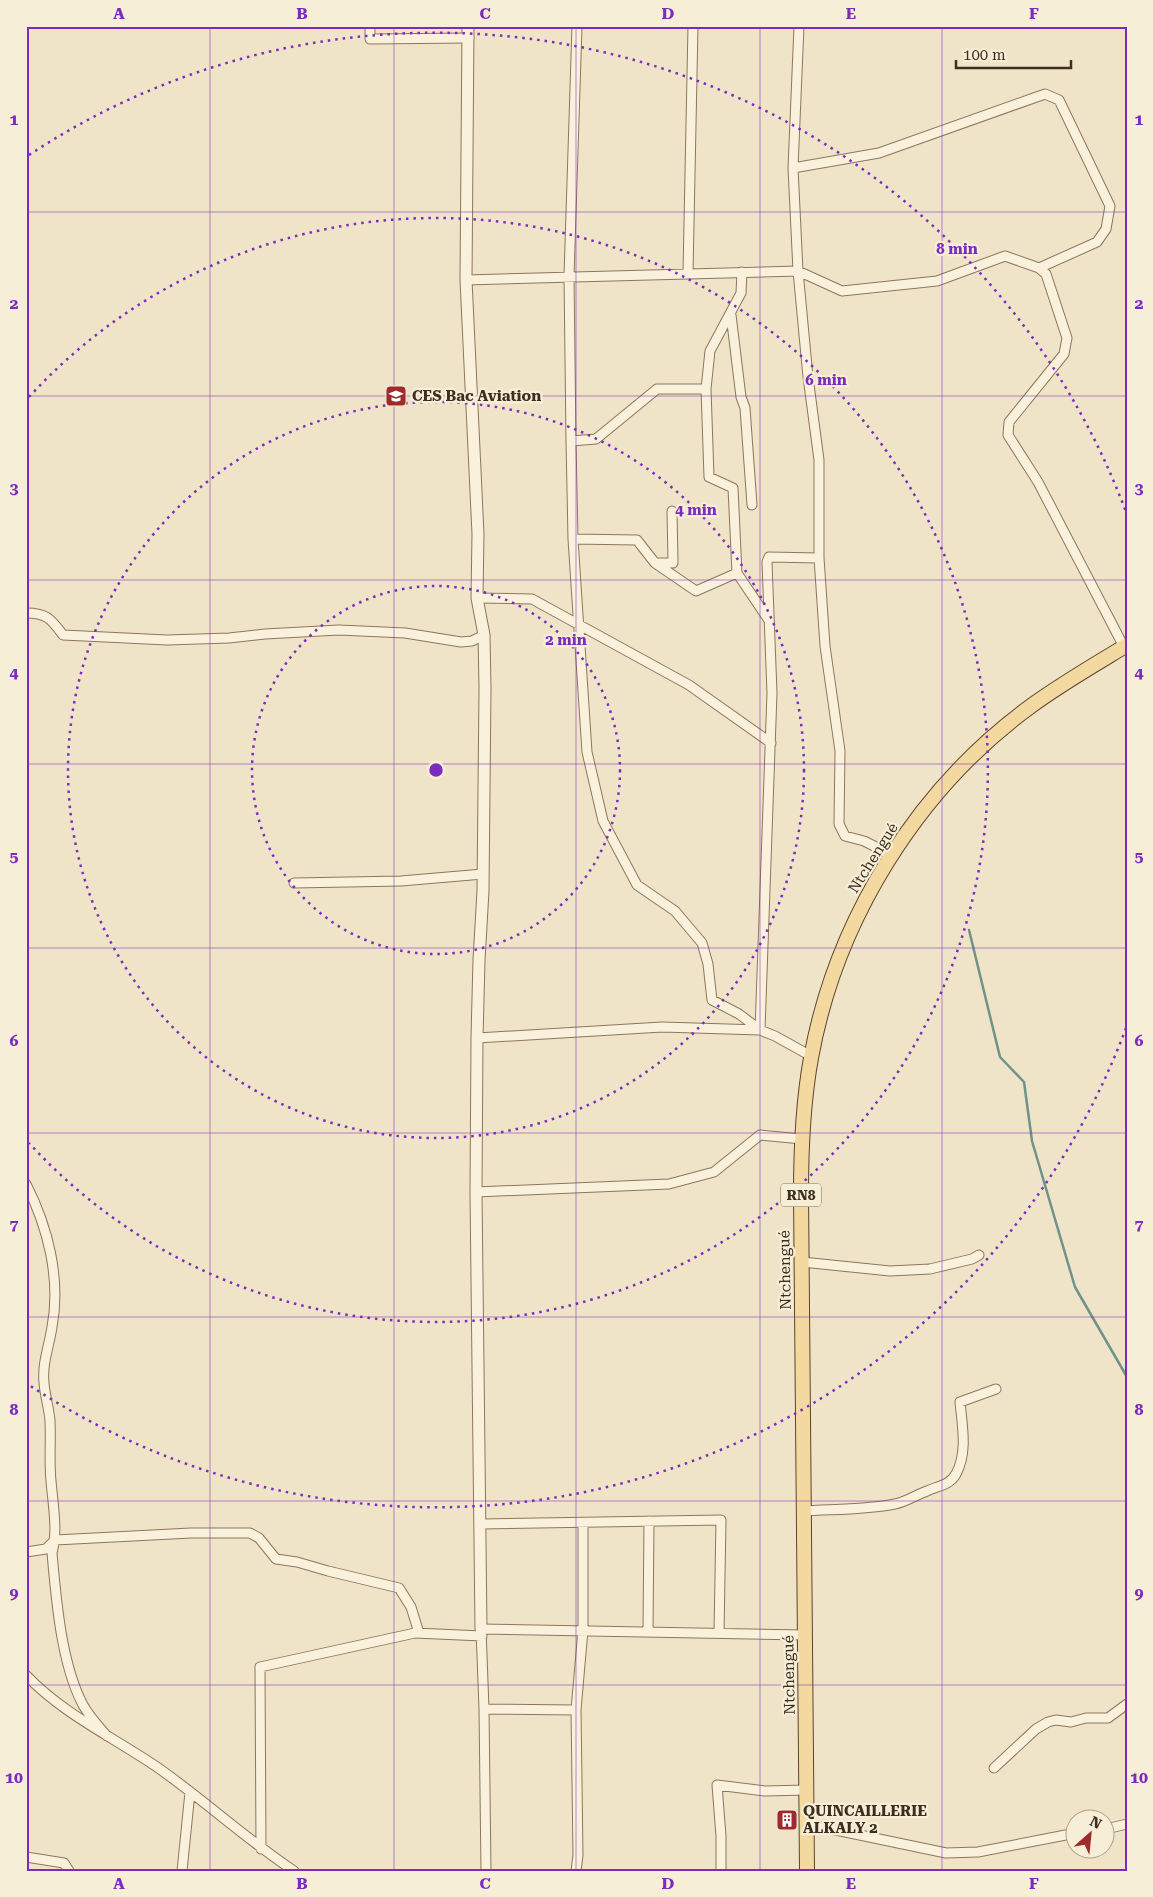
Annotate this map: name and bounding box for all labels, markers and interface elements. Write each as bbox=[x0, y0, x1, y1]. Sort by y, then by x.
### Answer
text: A bbox=[113, 4, 125, 23]
text: B bbox=[296, 4, 308, 23]
text: C bbox=[479, 4, 491, 23]
text: D bbox=[662, 4, 675, 23]
text: E bbox=[846, 4, 856, 23]
text: F bbox=[1029, 4, 1039, 23]
scale bar bbox=[956, 38, 1070, 70]
text: 100 m bbox=[963, 46, 1006, 64]
text: 1 bbox=[10, 110, 19, 129]
text: 1 bbox=[1135, 110, 1144, 129]
text: 8 min bbox=[936, 240, 978, 258]
text: 2 bbox=[10, 294, 19, 313]
text: 2 bbox=[1135, 294, 1144, 313]
text: 6 min bbox=[805, 371, 847, 389]
school or university icon: CES Bac Aviation bbox=[384, 384, 408, 408]
place label: CES Bac Aviation bbox=[412, 387, 541, 405]
text: 3 bbox=[10, 479, 19, 498]
text: 3 bbox=[1135, 479, 1144, 498]
text: 4 min bbox=[675, 501, 717, 519]
text: 2 min bbox=[545, 631, 587, 649]
text: 4 bbox=[10, 663, 19, 682]
text: 4 bbox=[1135, 663, 1144, 682]
centre of rings bbox=[427, 761, 445, 779]
street label: Ntchengué bbox=[844, 820, 902, 896]
text: 5 bbox=[10, 847, 19, 866]
text: 5 bbox=[1135, 847, 1144, 866]
text: 6 bbox=[10, 1031, 19, 1050]
text: 6 bbox=[1135, 1031, 1144, 1050]
road number: RN8 bbox=[781, 1184, 821, 1206]
text: 7 bbox=[10, 1215, 19, 1234]
text: 7 bbox=[1135, 1215, 1144, 1234]
street label: Ntchengué bbox=[775, 1230, 795, 1310]
text: 8 bbox=[10, 1400, 19, 1419]
text: 8 bbox=[1135, 1400, 1144, 1419]
text: 9 bbox=[10, 1584, 19, 1603]
text: 9 bbox=[1135, 1584, 1144, 1603]
street label: Ntchengué bbox=[779, 1635, 799, 1715]
text: 10 bbox=[5, 1768, 23, 1787]
text: 10 bbox=[1130, 1768, 1148, 1787]
place label: QUINCAILLERIE ALKALY 2 bbox=[803, 1802, 927, 1837]
building icon: QUINCAILLERIE ALKALY 2 bbox=[775, 1808, 799, 1832]
north arrow bbox=[1066, 1810, 1116, 1860]
text: N bbox=[1087, 1813, 1105, 1832]
text: A bbox=[113, 1874, 125, 1893]
text: B bbox=[296, 1874, 308, 1893]
text: C bbox=[479, 1874, 491, 1893]
text: D bbox=[662, 1874, 675, 1893]
text: E bbox=[846, 1874, 856, 1893]
text: F bbox=[1029, 1874, 1039, 1893]

